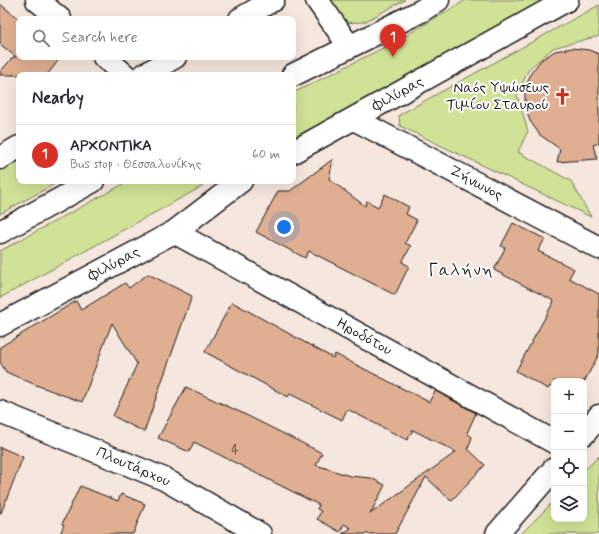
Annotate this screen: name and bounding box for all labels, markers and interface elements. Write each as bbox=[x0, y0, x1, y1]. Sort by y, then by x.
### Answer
search box bbox=[16, 16, 296, 60]
pin: 1 bbox=[380, 24, 406, 57]
icon: search bbox=[30, 27, 52, 49]
text: Search here bbox=[62, 28, 138, 48]
street label: Φιλύρας bbox=[368, 72, 428, 117]
place label: Ναός Υψώσεως Τιμίου Σταυρού bbox=[446, 78, 549, 115]
text: Nearby bbox=[32, 87, 84, 109]
church icon: Ναός Υψώσεως Τιμίου Σταυρού bbox=[552, 87, 572, 107]
text: ΑΡΧΟΝΤΙΚΑ bbox=[70, 136, 152, 156]
text: 1 bbox=[42, 146, 48, 163]
text: 60 m bbox=[252, 146, 280, 163]
text: Bus stop · Θεσσαλονίκης bbox=[70, 156, 201, 173]
street label: Ζήνωνος bbox=[446, 161, 507, 206]
your location bbox=[274, 217, 294, 237]
street label: Φιλύρας bbox=[84, 242, 144, 286]
district label: Γαλήνη bbox=[428, 259, 494, 281]
street label: Ηροδότου bbox=[333, 314, 396, 361]
map controls bbox=[551, 378, 587, 522]
button: + bbox=[551, 378, 587, 414]
button: − bbox=[551, 414, 587, 450]
street label: Πλουτάρχου bbox=[93, 442, 173, 492]
house number: 4 bbox=[231, 442, 239, 459]
button: locate bbox=[551, 450, 587, 486]
button: layers bbox=[551, 486, 587, 522]

